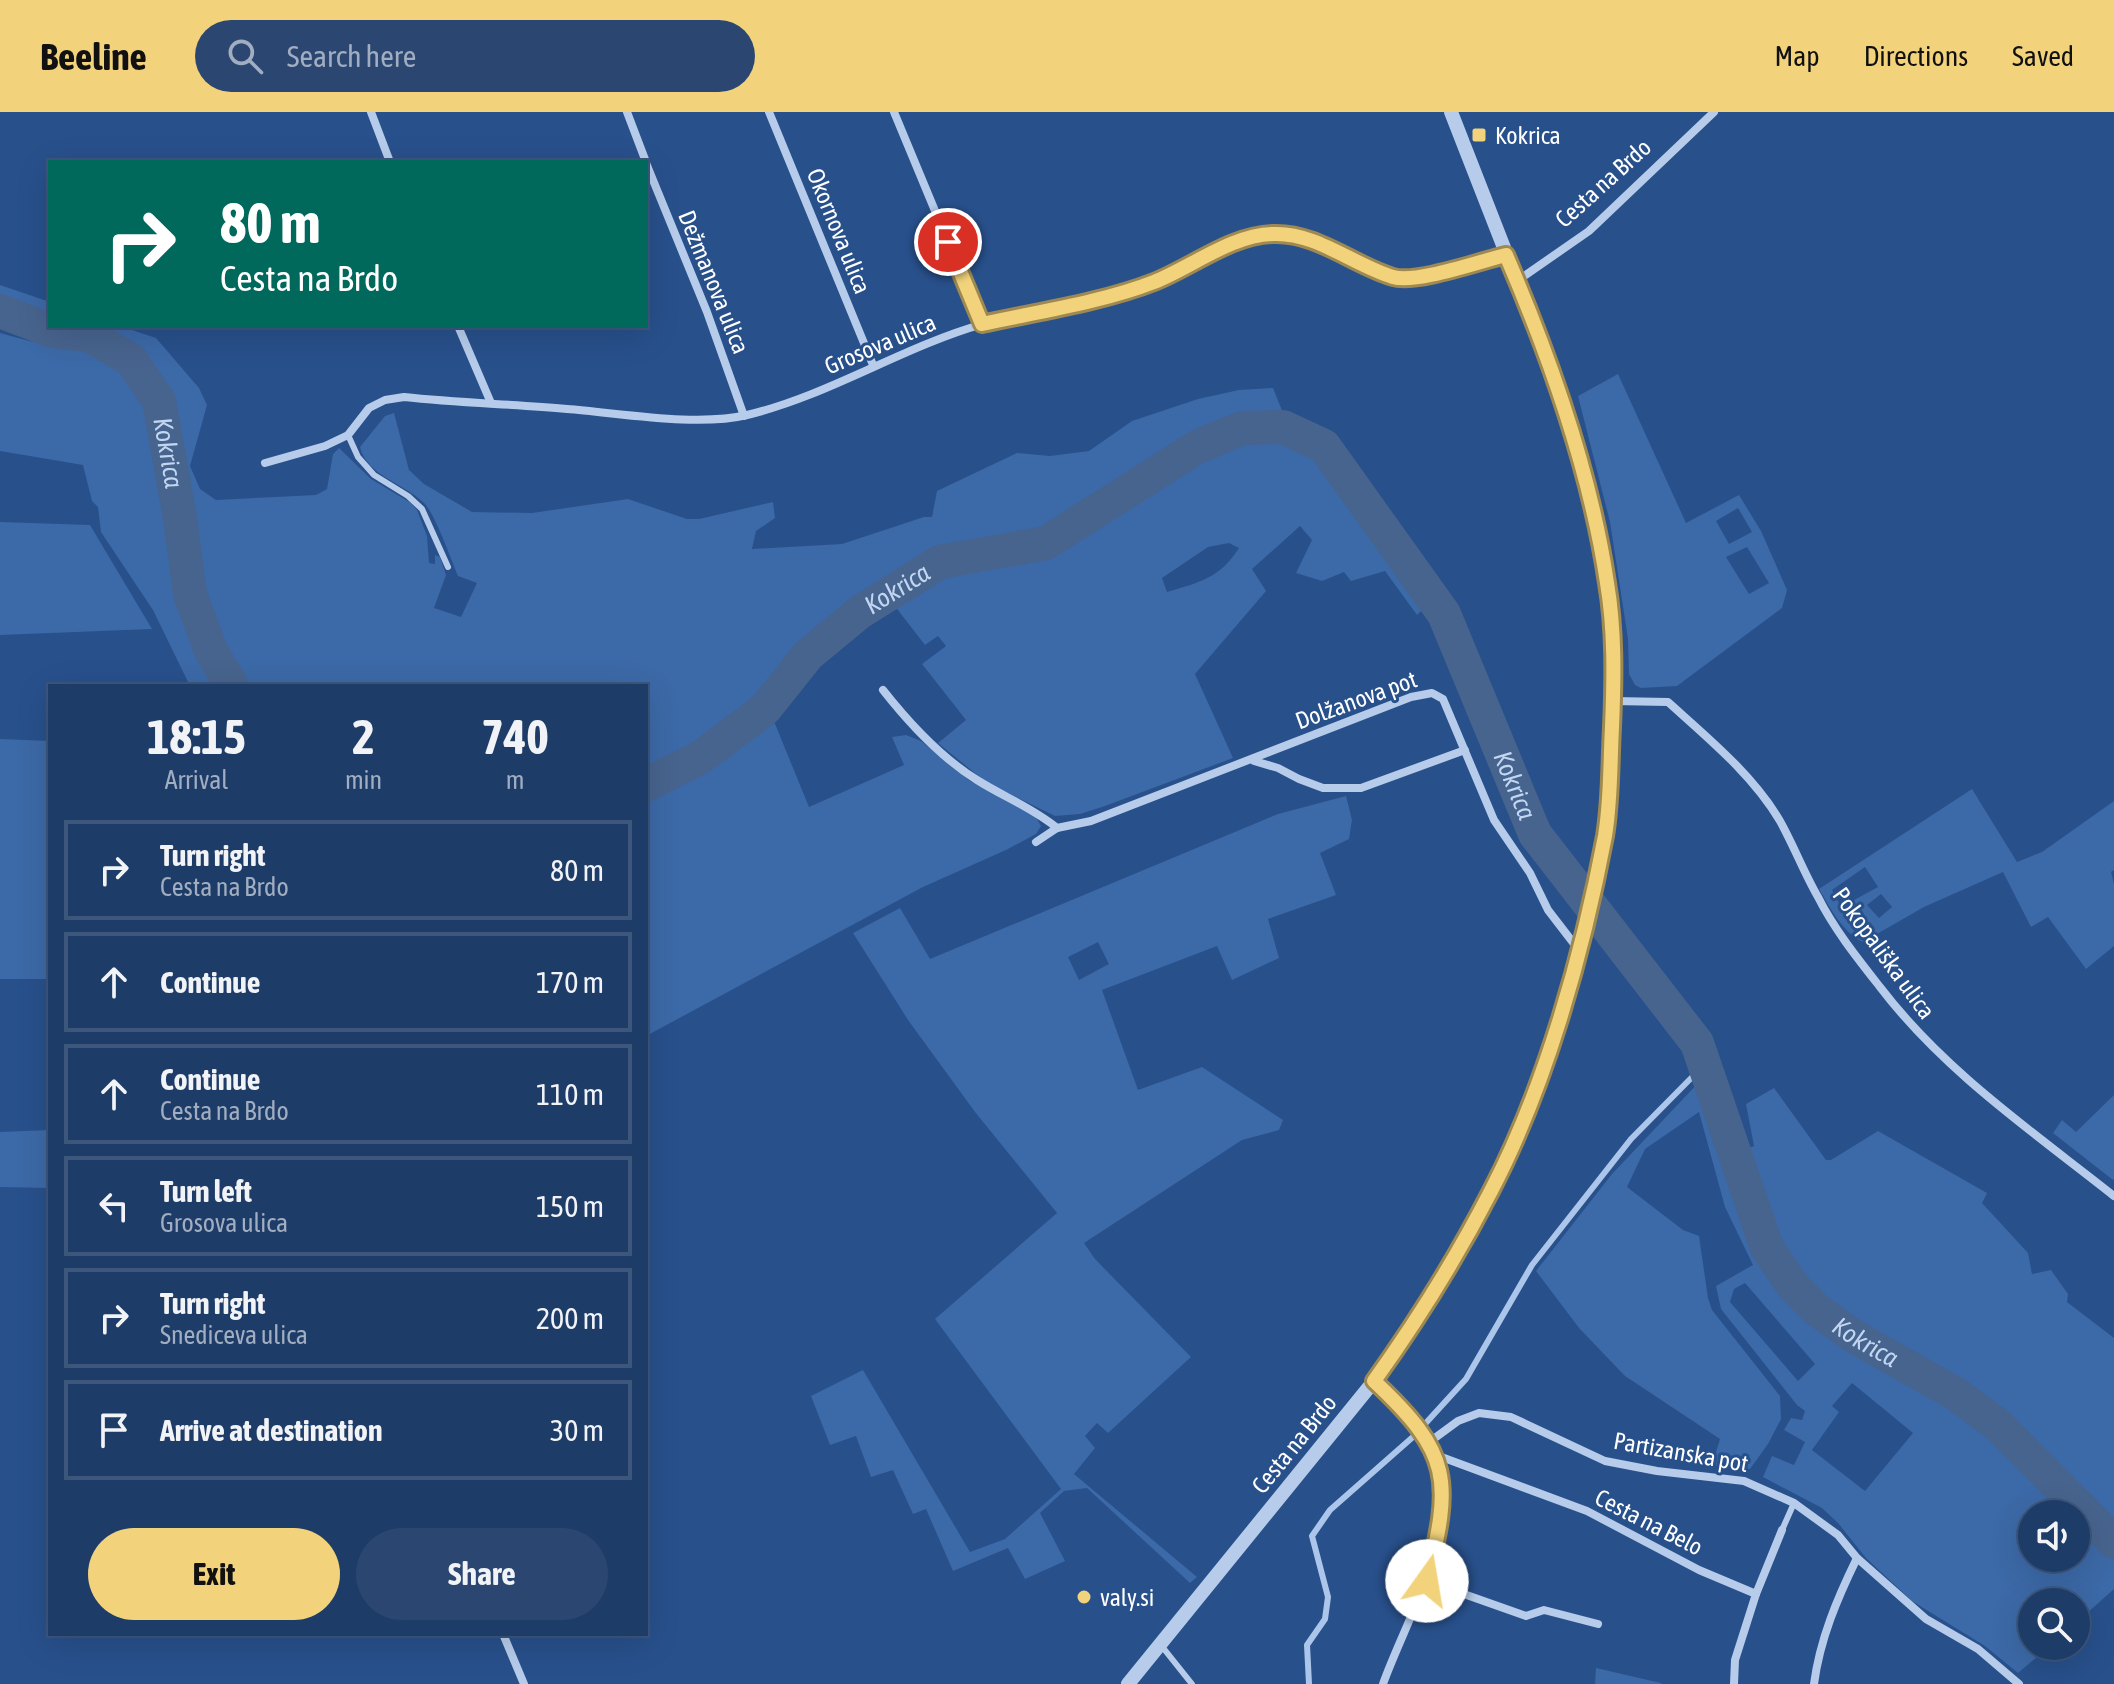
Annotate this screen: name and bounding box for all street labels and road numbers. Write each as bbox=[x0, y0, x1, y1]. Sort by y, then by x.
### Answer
street label: Cesta na Brdo bbox=[1550, 133, 1656, 233]
street label: Okornova ulica bbox=[802, 164, 876, 298]
street label: Dežmanova ulica bbox=[673, 207, 755, 357]
street label: Grosova ulica bbox=[820, 308, 940, 380]
street label: Dolžanova pot bbox=[1292, 666, 1420, 734]
street label: Pokopališka ulica bbox=[1827, 882, 1941, 1024]
street label: Cesta na Brdo bbox=[1246, 1389, 1342, 1499]
street label: Partizanska pot bbox=[1612, 1427, 1750, 1477]
street label: Cesta na Belo bbox=[1591, 1483, 1707, 1561]

